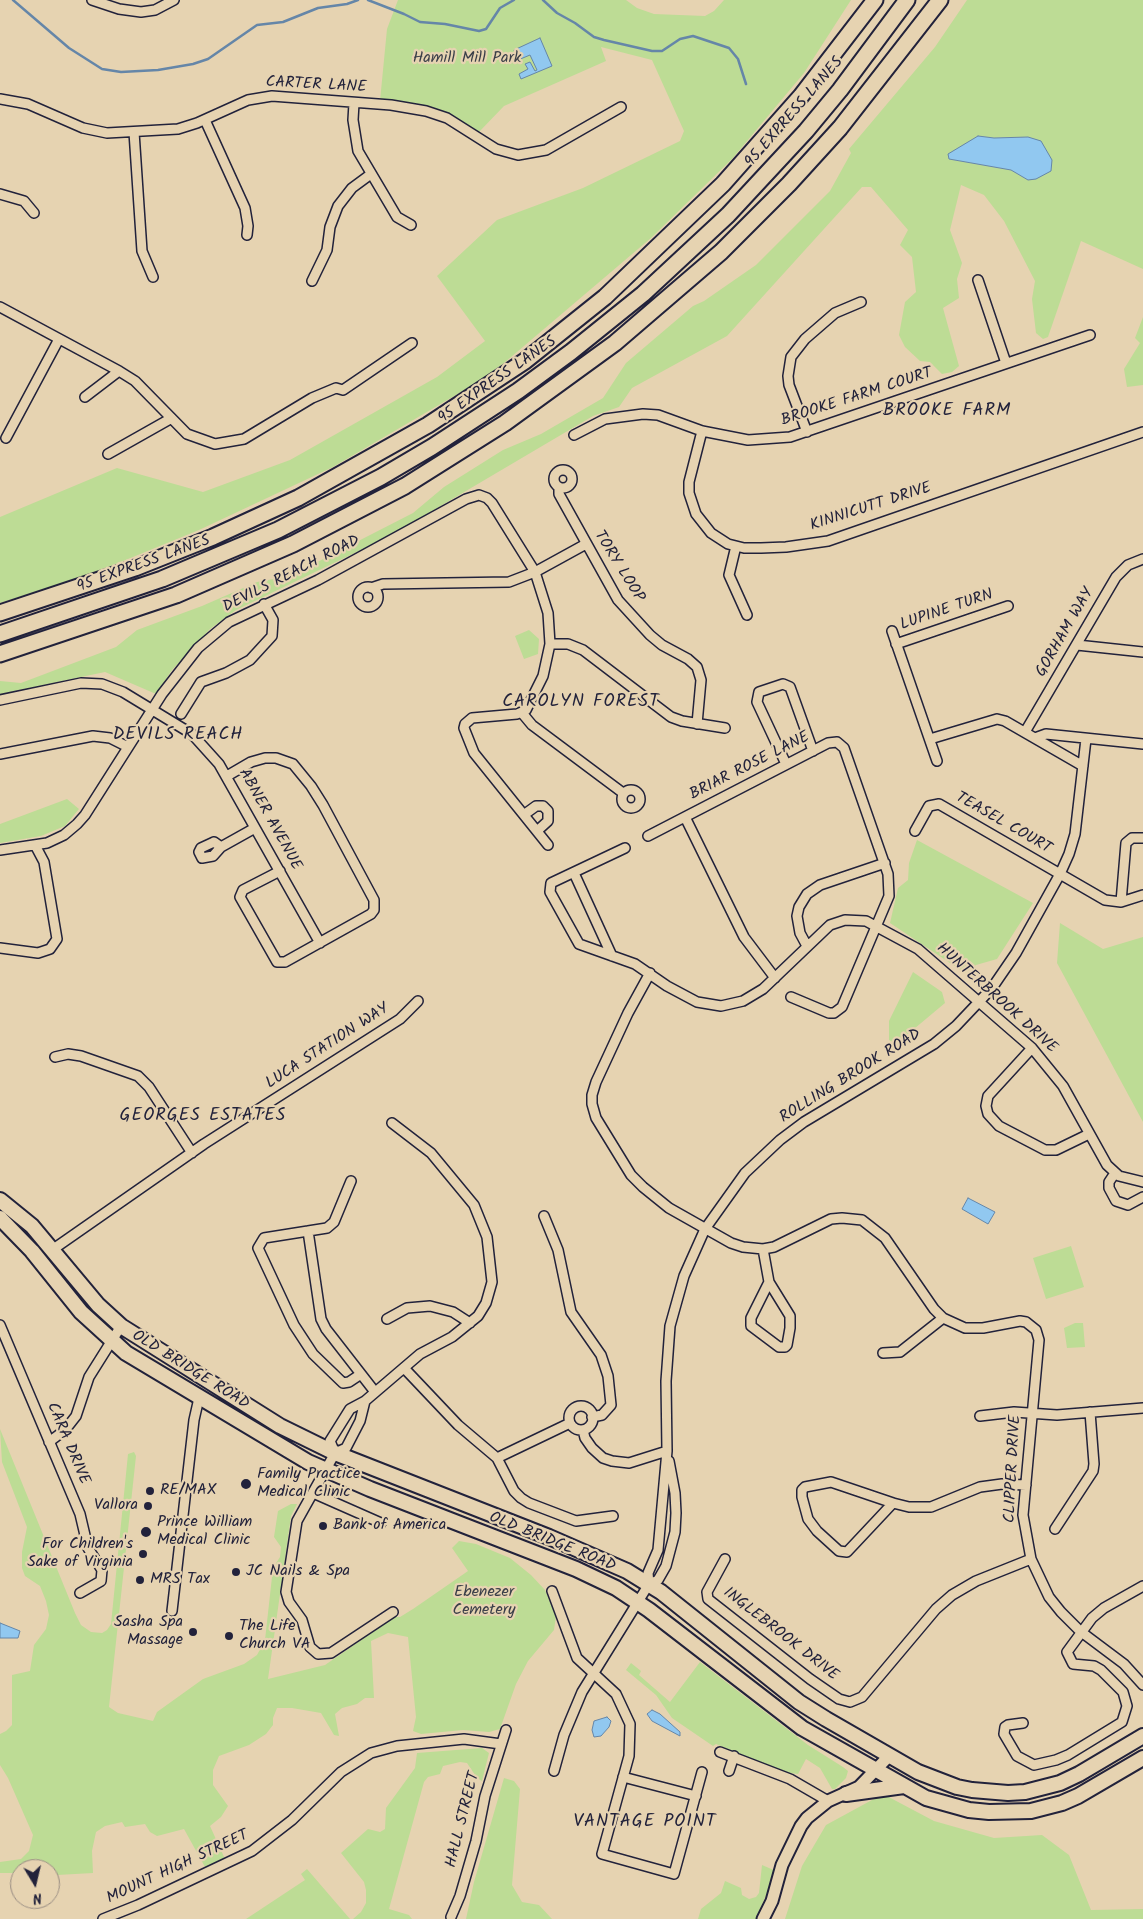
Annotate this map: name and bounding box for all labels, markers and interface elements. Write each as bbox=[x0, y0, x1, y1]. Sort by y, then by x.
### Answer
park label: Hamill Mill Park bbox=[413, 49, 521, 69]
street label: 95 EXPRESS LANES bbox=[742, 54, 848, 172]
street label: CARTER LANE bbox=[265, 74, 367, 98]
street label: 95 EXPRESS LANES bbox=[435, 333, 561, 429]
street label: BROOKE FARM COURT bbox=[779, 364, 935, 432]
district label: BROOKE FARM bbox=[881, 401, 1013, 423]
street label: KINNICUTT DRIVE bbox=[808, 479, 934, 537]
street label: TORY LOOP bbox=[589, 528, 647, 606]
street label: 95 EXPRESS LANES bbox=[75, 532, 213, 598]
street label: DEVILS REACH ROAD bbox=[220, 532, 364, 618]
street label: GORHAM WAY bbox=[1033, 585, 1099, 681]
street label: LUPINE TURN bbox=[898, 586, 996, 636]
district label: CAROLYN FOREST bbox=[500, 692, 662, 714]
district label: DEVILS REACH bbox=[111, 725, 245, 747]
street label: BRIAR ROSE LANE bbox=[687, 728, 813, 806]
street label: ABNER AVENUE bbox=[233, 766, 305, 874]
street label: TEASEL COURT bbox=[952, 789, 1054, 859]
street label: HUNTERBROOK DRIVE bbox=[932, 940, 1060, 1058]
street label: LUCA STATION WAY bbox=[263, 1000, 393, 1094]
street label: ROLLING BROOK ROAD bbox=[777, 1026, 925, 1128]
district label: GEORGES ESTATES bbox=[118, 1106, 288, 1128]
street label: OLD BRIDGE ROAD bbox=[128, 1327, 252, 1415]
street label: CARA DRIVE bbox=[41, 1400, 93, 1488]
street label: CLIPPER DRIVE bbox=[1002, 1414, 1026, 1524]
place label: Family Practice Medical Clinic bbox=[257, 1465, 360, 1503]
marker: Family Practice Medical Clinic bbox=[239, 1477, 253, 1491]
place label: RE/MAX bbox=[160, 1481, 217, 1501]
marker: RE/MAX bbox=[144, 1485, 156, 1497]
place label: Vallora bbox=[94, 1496, 138, 1516]
marker: Vallora bbox=[142, 1500, 154, 1512]
street label: OLD BRIDGE ROAD bbox=[486, 1509, 618, 1577]
place label: Prince William Medical Clinic bbox=[157, 1513, 252, 1551]
place label: Bank of America bbox=[333, 1516, 446, 1536]
marker: Bank of America bbox=[317, 1520, 329, 1532]
marker: Prince William Medical Clinic bbox=[139, 1525, 153, 1539]
place label: For Children's Sake of Virginia bbox=[27, 1535, 133, 1573]
marker: For Children's Sake of Virginia bbox=[137, 1548, 149, 1560]
place label: JC Nails & Spa bbox=[246, 1562, 350, 1582]
marker: JC Nails & Spa bbox=[230, 1566, 242, 1578]
place label: MRS Tax bbox=[150, 1570, 210, 1590]
marker: MRS Tax bbox=[134, 1574, 146, 1586]
park label: Ebenezer Cemetery bbox=[453, 1583, 515, 1621]
street label: INGLEBROOK DRIVE bbox=[718, 1584, 842, 1686]
place label: Sasha Spa Massage bbox=[114, 1613, 183, 1651]
place label: The Life Church VA bbox=[239, 1617, 311, 1655]
marker: Sasha Spa Massage bbox=[187, 1626, 199, 1638]
marker: The Life Church VA bbox=[223, 1630, 235, 1642]
street label: HALL STREET bbox=[443, 1770, 485, 1870]
district label: VANTAGE POINT bbox=[572, 1812, 718, 1834]
street label: MOUNT HIGH STREET bbox=[104, 1827, 252, 1909]
north arrow bbox=[10, 1859, 60, 1909]
text: N bbox=[31, 1886, 43, 1909]

